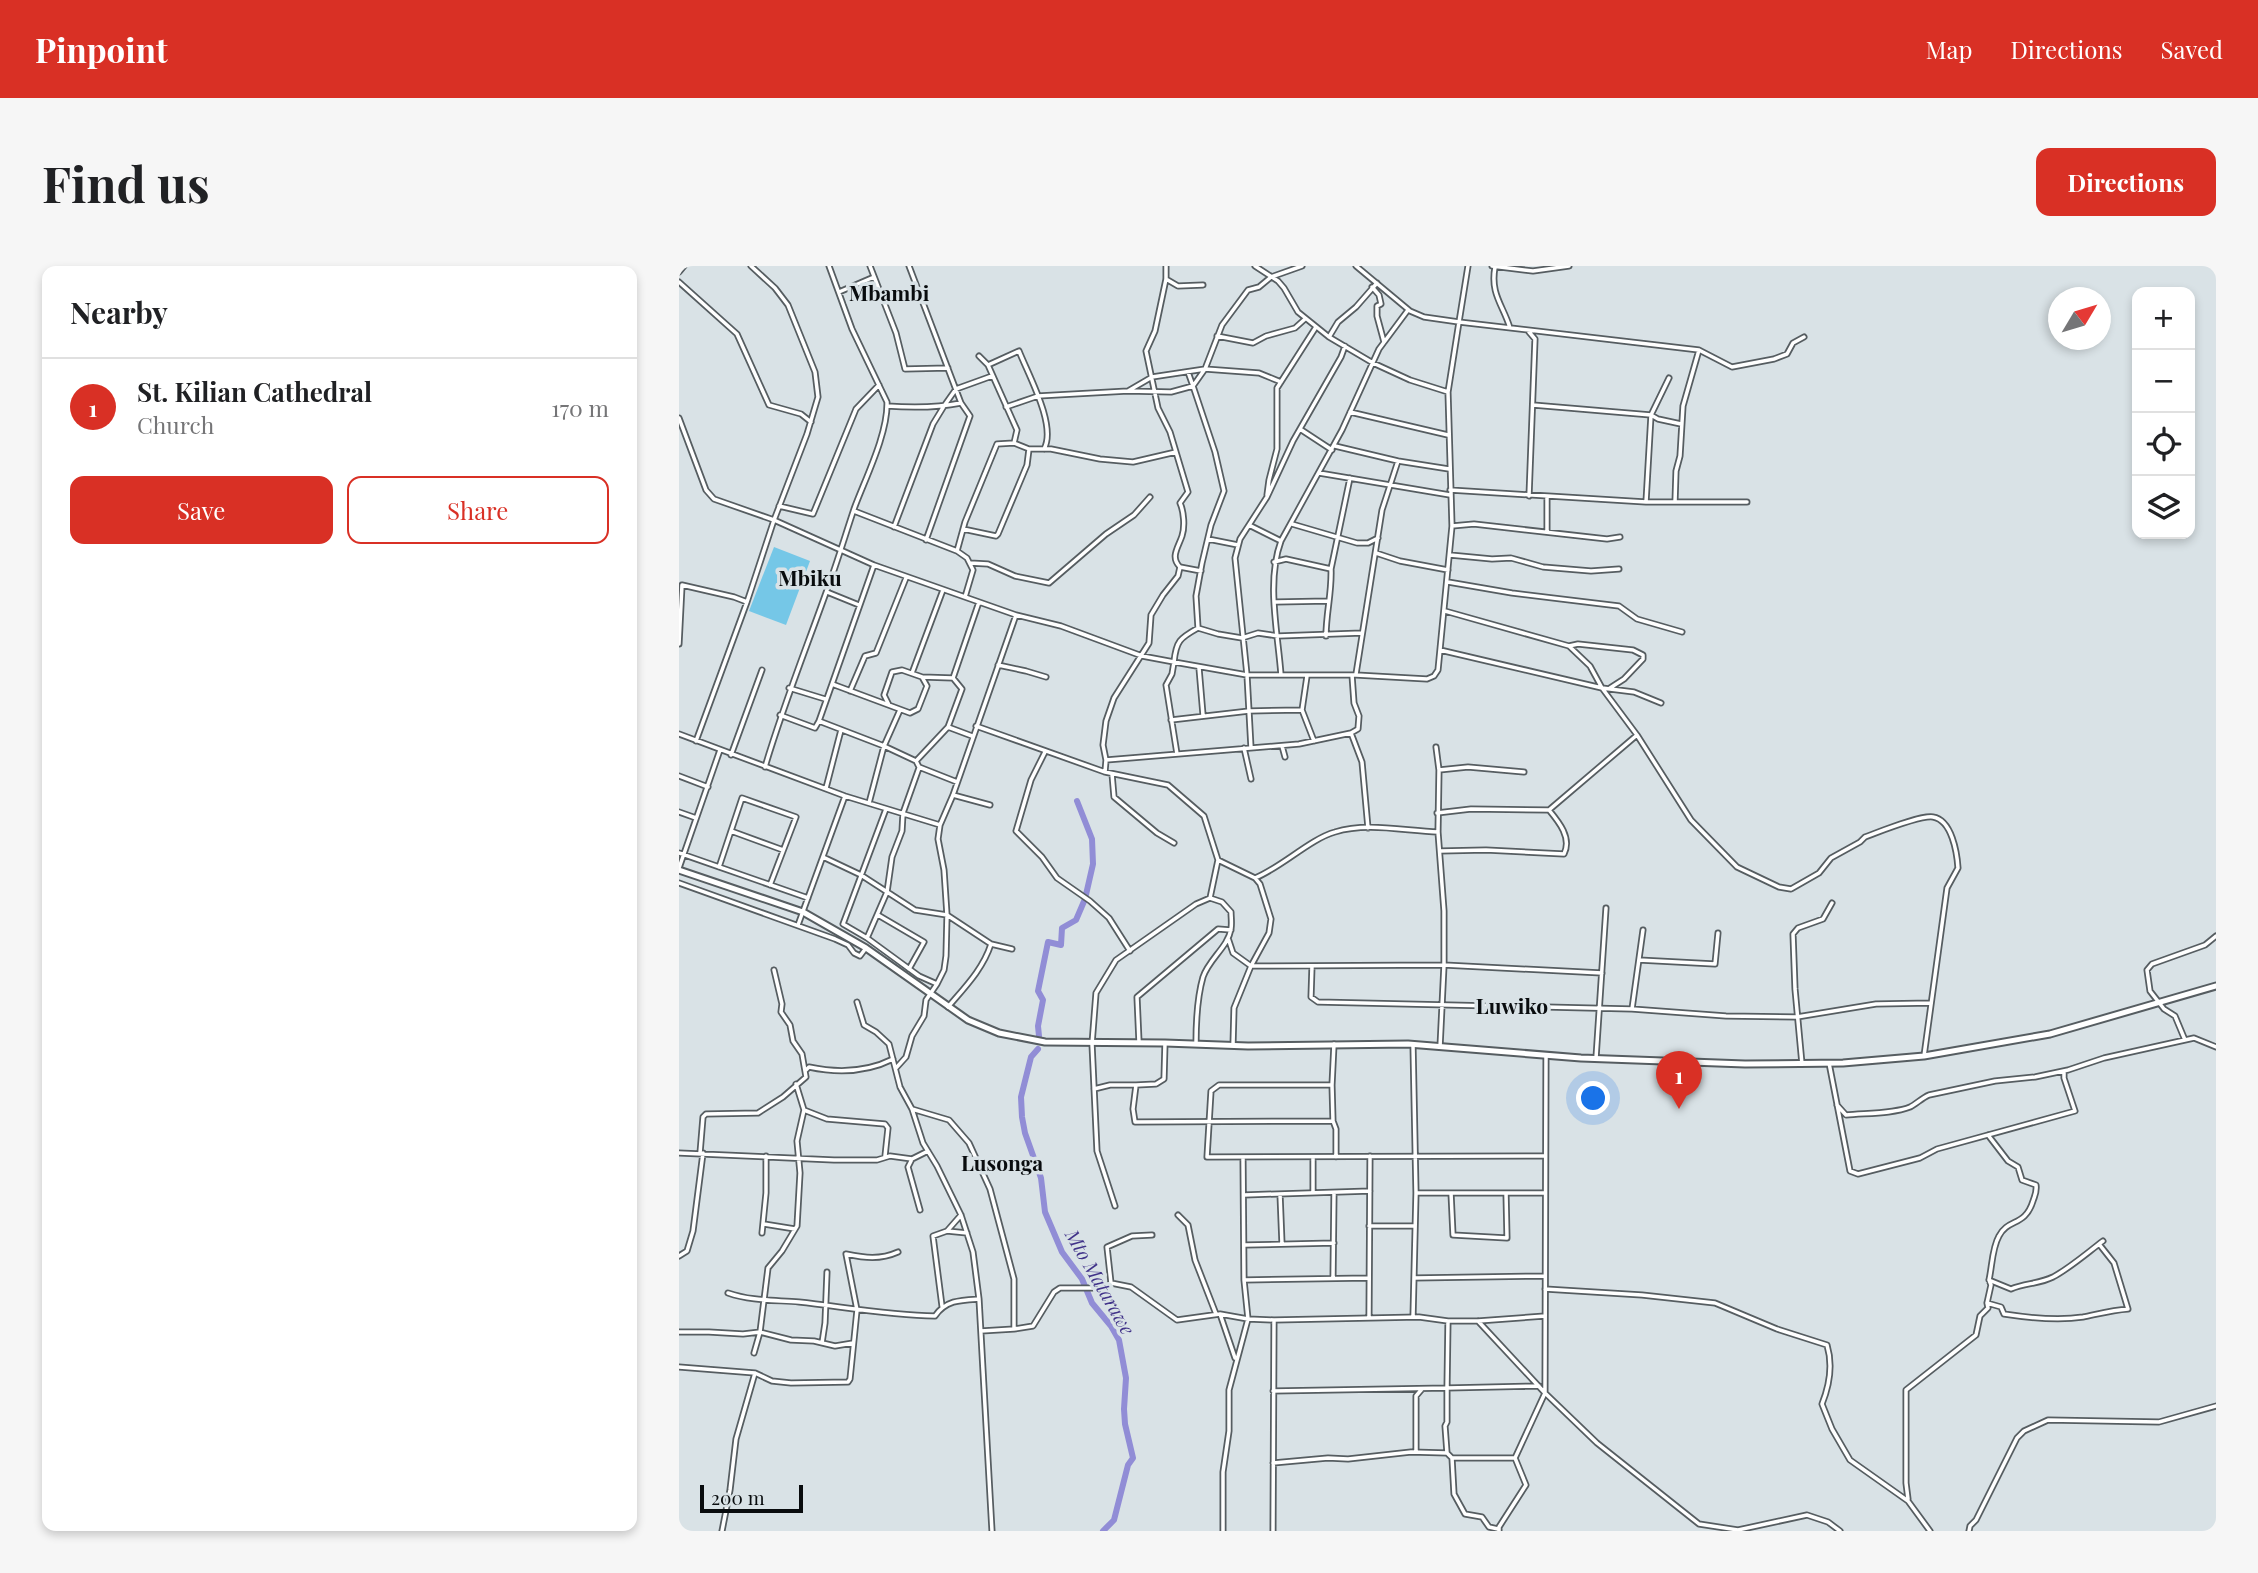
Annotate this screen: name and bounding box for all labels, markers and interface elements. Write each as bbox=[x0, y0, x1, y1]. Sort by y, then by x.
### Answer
text: Pinpoint bbox=[35, 27, 168, 71]
text: Map bbox=[1926, 33, 1972, 65]
text: Directions bbox=[2010, 33, 2123, 65]
text: Saved bbox=[2161, 33, 2223, 65]
button: Directions bbox=[2036, 148, 2216, 216]
text: Find us bbox=[42, 150, 210, 215]
district label: Mbambi bbox=[849, 278, 930, 306]
north arrow bbox=[2048, 287, 2111, 350]
map controls bbox=[2132, 287, 2195, 539]
button: + bbox=[2132, 287, 2195, 350]
text: Nearby bbox=[70, 292, 168, 332]
button: − bbox=[2132, 350, 2195, 413]
text: St. Kilian Cathedral bbox=[137, 374, 372, 409]
text: 1 bbox=[89, 392, 97, 423]
text: 170 m bbox=[551, 392, 609, 423]
text: Church bbox=[137, 409, 214, 440]
button: locate bbox=[2132, 413, 2195, 476]
button: Save bbox=[70, 476, 333, 544]
button: Share bbox=[347, 476, 609, 544]
button: layers bbox=[2132, 476, 2195, 539]
district label: Mbiku bbox=[778, 563, 842, 591]
district label: Luwiko bbox=[1476, 991, 1548, 1019]
pin: 1 bbox=[1656, 1051, 1702, 1109]
your location bbox=[1576, 1081, 1610, 1115]
district label: Lusonga bbox=[961, 1148, 1043, 1176]
water label: Mto Matarawe bbox=[1060, 1223, 1142, 1339]
scale bar bbox=[700, 1482, 803, 1514]
text: 200 m bbox=[711, 1484, 765, 1510]

